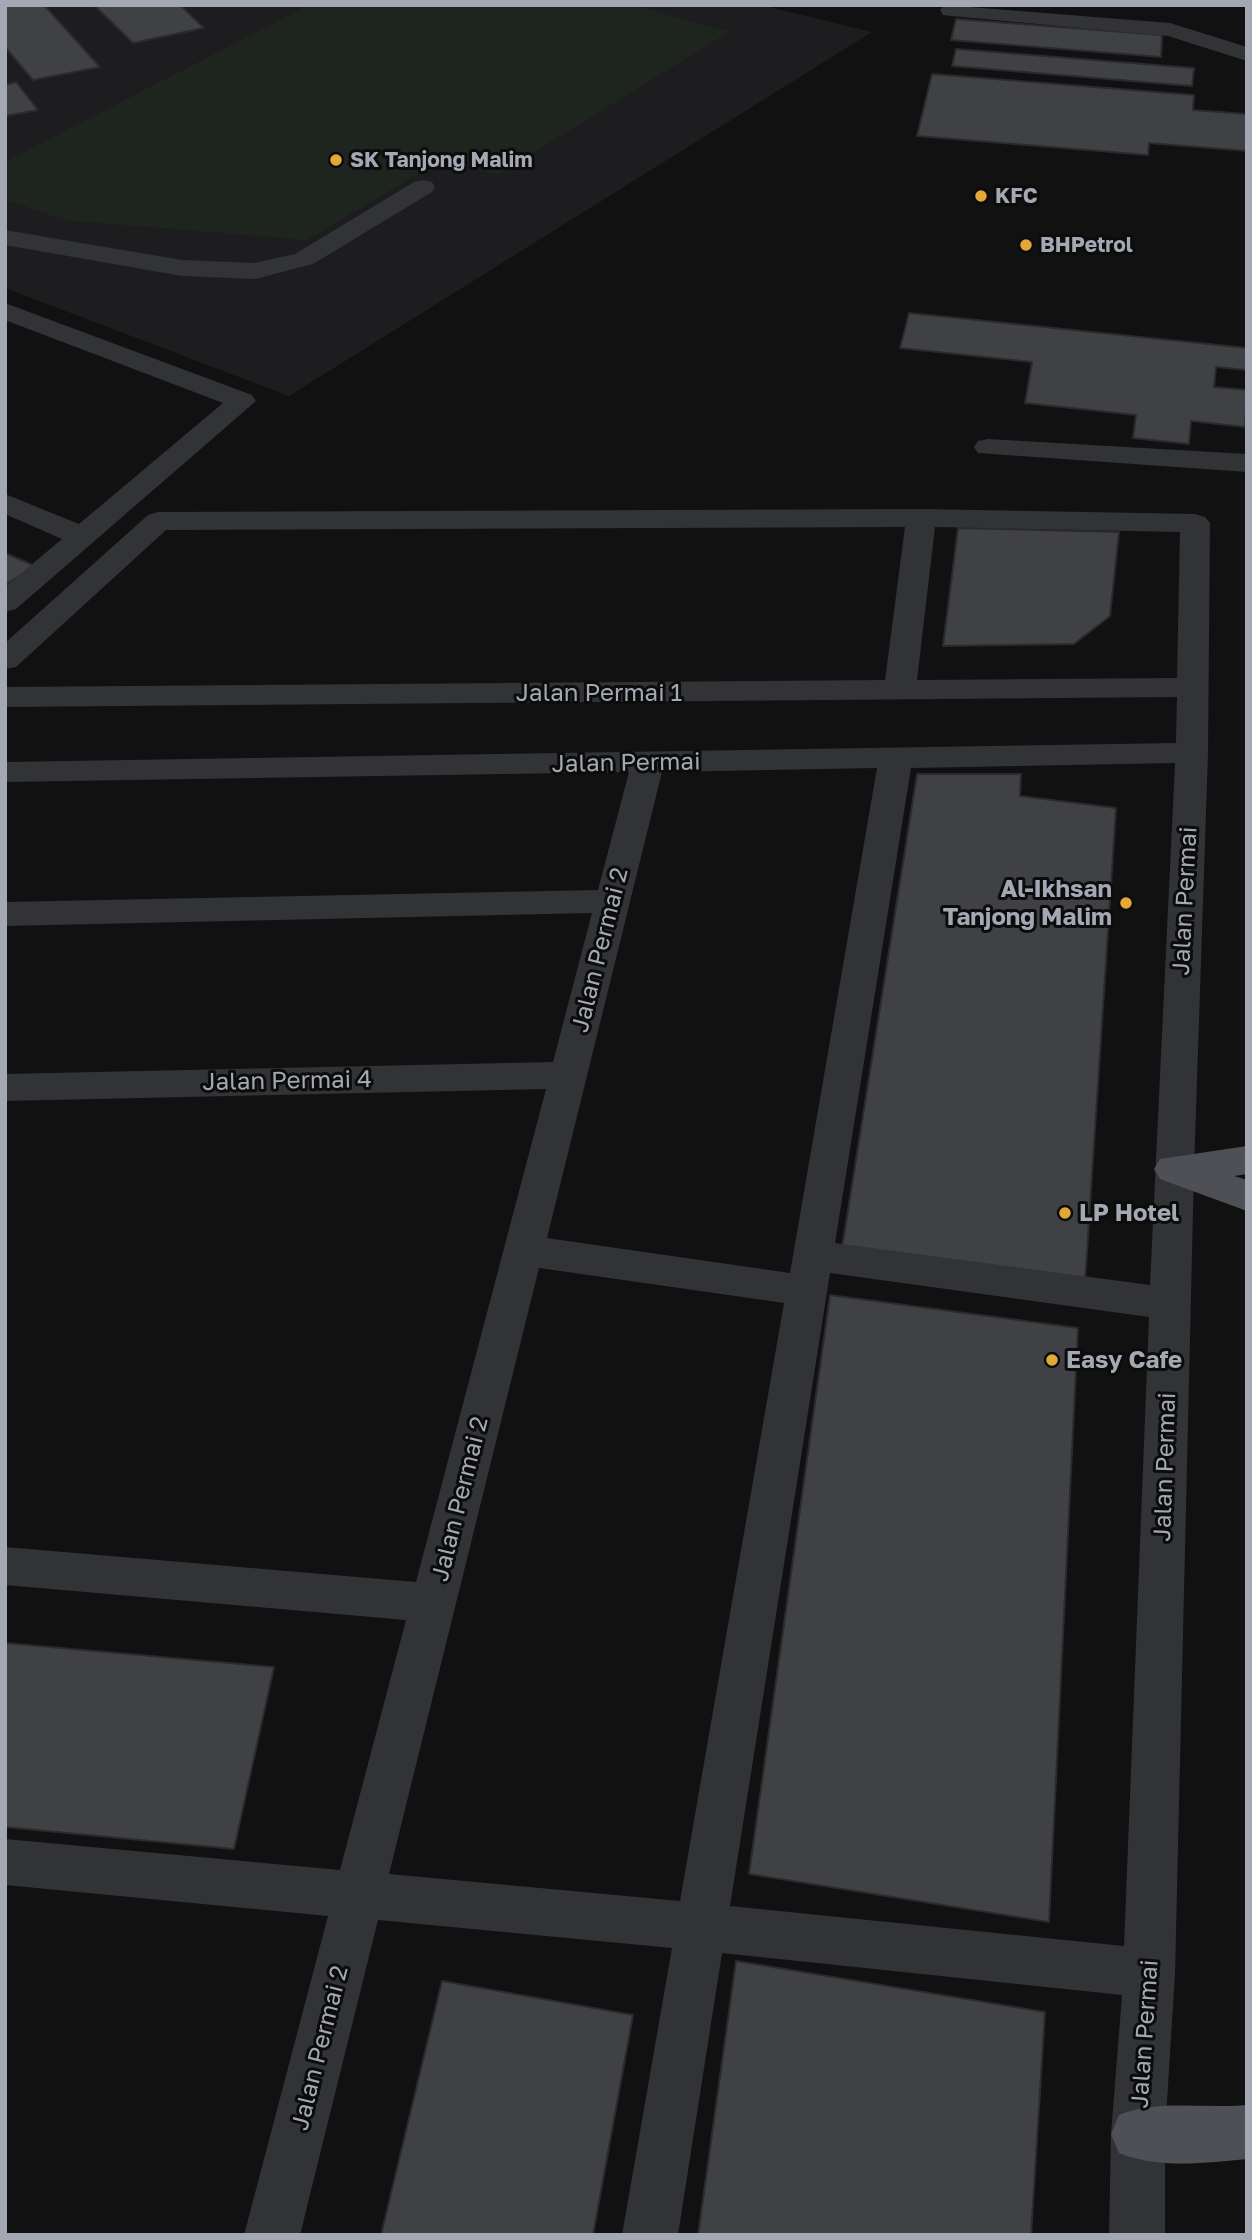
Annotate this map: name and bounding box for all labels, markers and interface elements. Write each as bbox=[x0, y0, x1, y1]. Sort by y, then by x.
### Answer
place label: SK Tanjong Malim bbox=[350, 147, 533, 173]
marker: SK Tanjong Malim bbox=[328, 152, 344, 168]
place label: KFC bbox=[995, 183, 1038, 209]
marker: KFC bbox=[973, 188, 989, 204]
place label: BHPetrol bbox=[1040, 232, 1133, 258]
marker: BHPetrol bbox=[1018, 237, 1034, 253]
street label: Jalan Permai 1 bbox=[516, 679, 682, 707]
street label: Jalan Permai bbox=[551, 747, 701, 779]
street label: Jalan Permai bbox=[1167, 826, 1203, 976]
street label: Jalan Permai 2 bbox=[566, 865, 634, 1035]
place label: Al-Ikhsan Tanjong Malim bbox=[943, 875, 1112, 931]
marker: Al-Ikhsan Tanjong Malim bbox=[1118, 895, 1134, 911]
street label: Jalan Permai 4 bbox=[202, 1065, 372, 1097]
place label: LP Hotel bbox=[1079, 1199, 1179, 1227]
marker: LP Hotel bbox=[1057, 1205, 1073, 1221]
place label: Easy Cafe bbox=[1066, 1346, 1182, 1374]
marker: Easy Cafe bbox=[1044, 1352, 1060, 1368]
street label: Jalan Permai bbox=[1148, 1392, 1182, 1542]
street label: Jalan Permai 2 bbox=[426, 1414, 494, 1584]
street label: Jalan Permai bbox=[1125, 1959, 1165, 2109]
street label: Jalan Permai 2 bbox=[286, 1963, 354, 2133]

